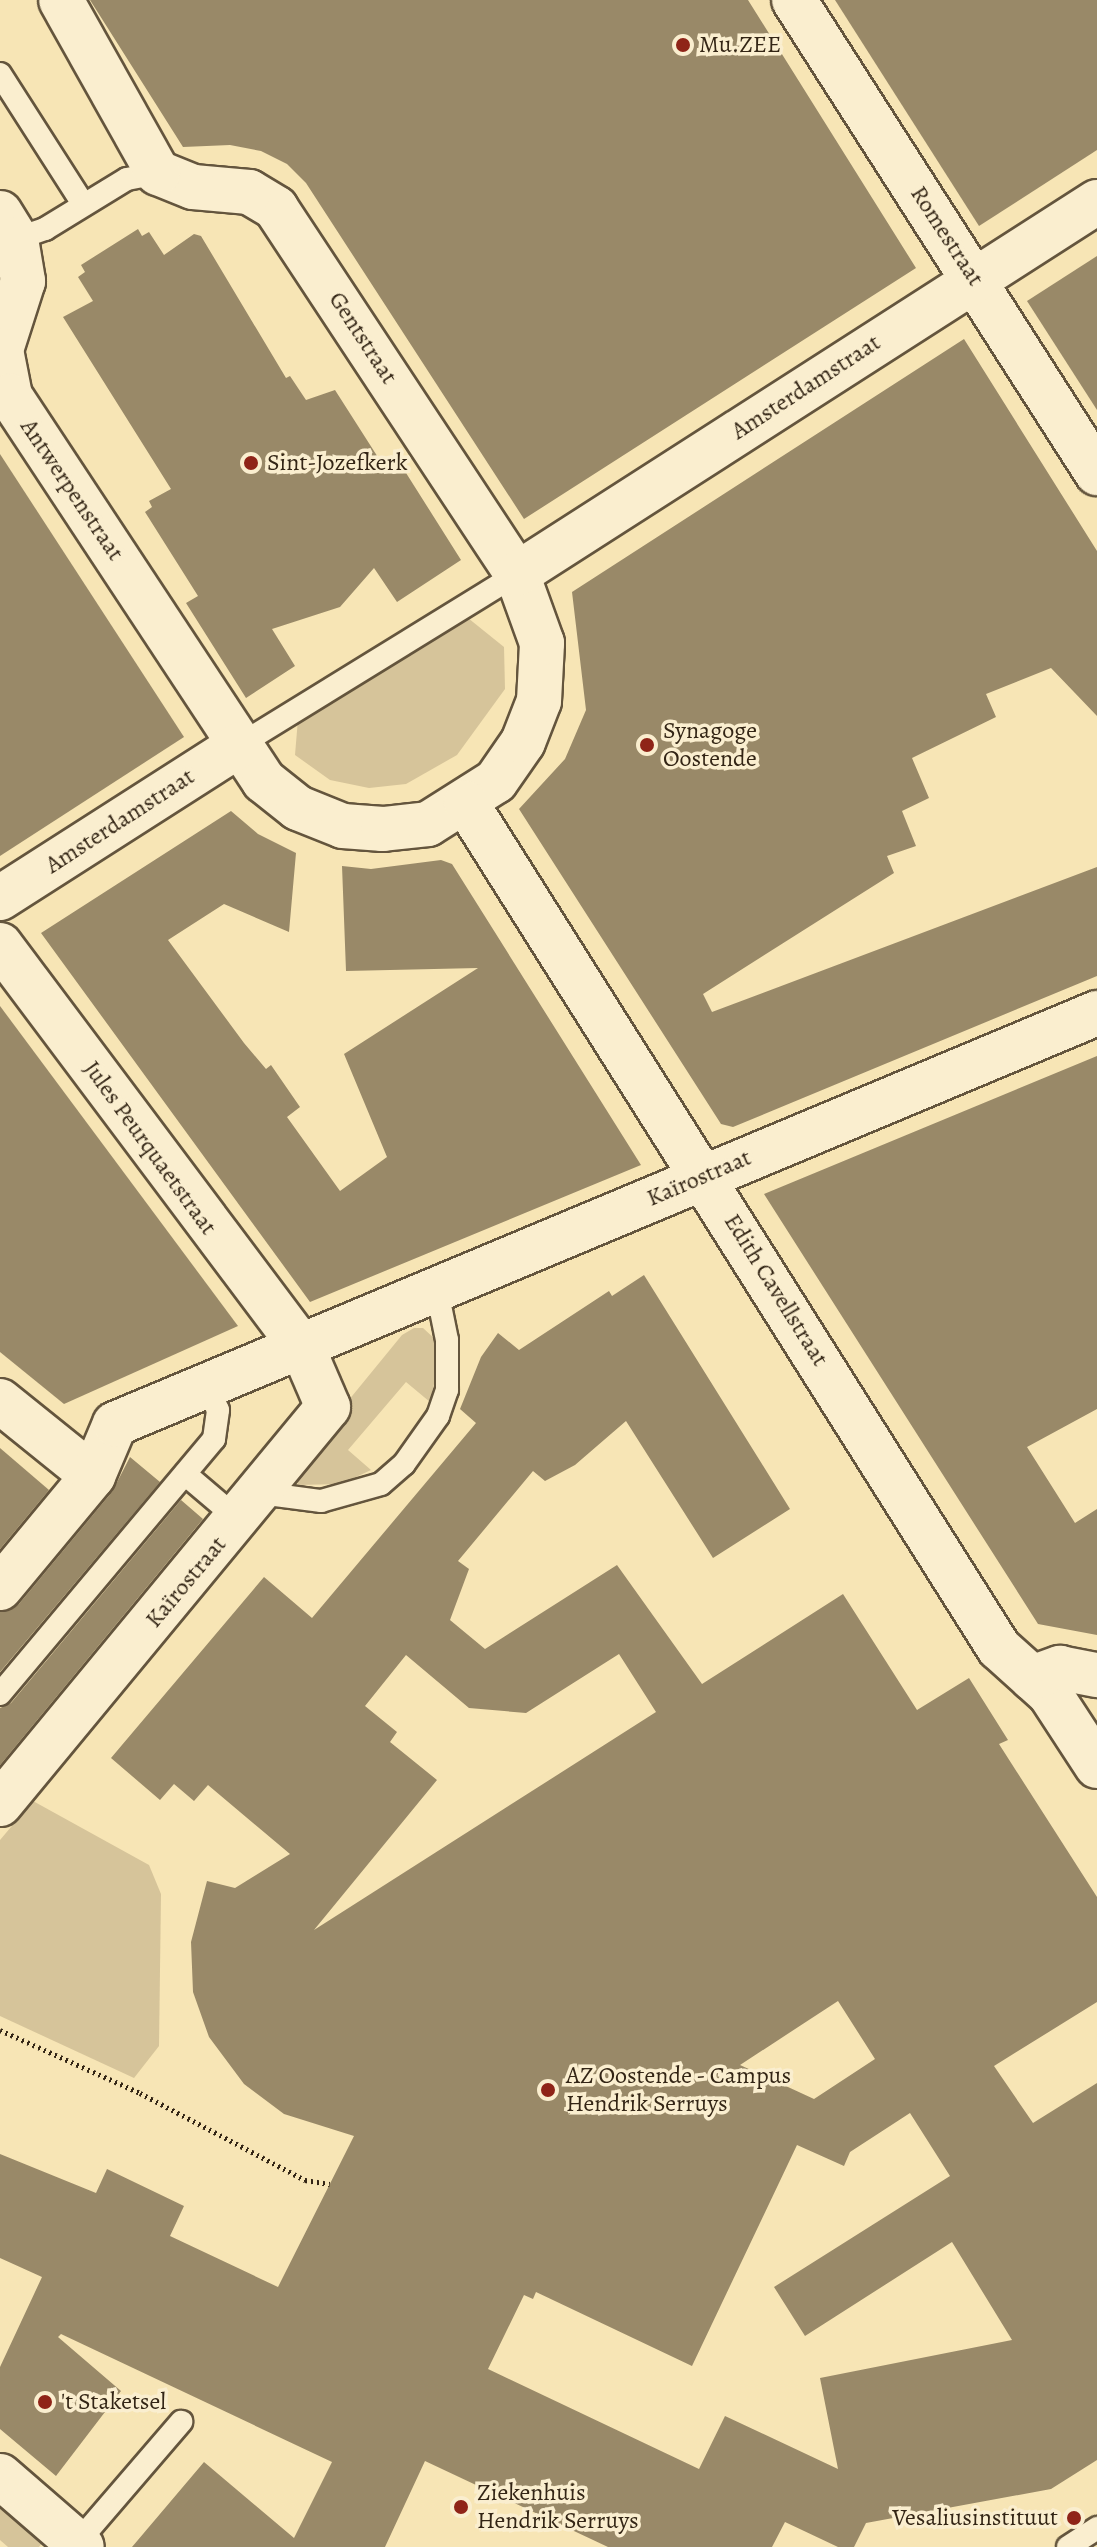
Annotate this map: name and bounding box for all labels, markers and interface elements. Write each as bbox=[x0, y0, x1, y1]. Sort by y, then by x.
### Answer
place label: Mu.ZEE bbox=[699, 31, 781, 59]
marker: Mu.ZEE bbox=[674, 36, 692, 54]
street label: Romestraat bbox=[904, 181, 990, 291]
street label: Gentstraat bbox=[323, 286, 403, 390]
street label: Amsterdamstraat bbox=[726, 328, 886, 446]
street label: Antwerpenstraat bbox=[14, 414, 130, 566]
place label: Sint-Jozefkerk bbox=[267, 449, 408, 477]
marker: Sint-Jozefkerk bbox=[242, 454, 260, 472]
place label: Synagoge Oostende bbox=[663, 717, 757, 773]
marker: Synagoge Oostende bbox=[638, 736, 656, 754]
street label: Amsterdamstraat bbox=[40, 762, 200, 880]
street label: Jules Peurquaetstraat bbox=[77, 1055, 223, 1241]
street label: Kaïrostraat bbox=[643, 1143, 755, 1213]
street label: Edith Cavellstraat bbox=[718, 1209, 834, 1371]
street label: Kaïrostraat bbox=[139, 1530, 233, 1634]
place label: AZ Oostende - Campus Hendrik Serruys bbox=[566, 2062, 792, 2118]
marker: AZ Oostende - Campus Hendrik Serruys bbox=[537, 2079, 559, 2101]
place label: 't Staketsel bbox=[61, 2388, 166, 2416]
marker: 't Staketsel bbox=[36, 2393, 54, 2411]
place label: Ziekenhuis Hendrik Serruys bbox=[477, 2479, 639, 2535]
marker: Ziekenhuis Hendrik Serruys bbox=[452, 2498, 470, 2516]
place label: Vesaliusinstituut bbox=[892, 2504, 1058, 2532]
marker: Vesaliusinstituut bbox=[1065, 2509, 1083, 2527]

